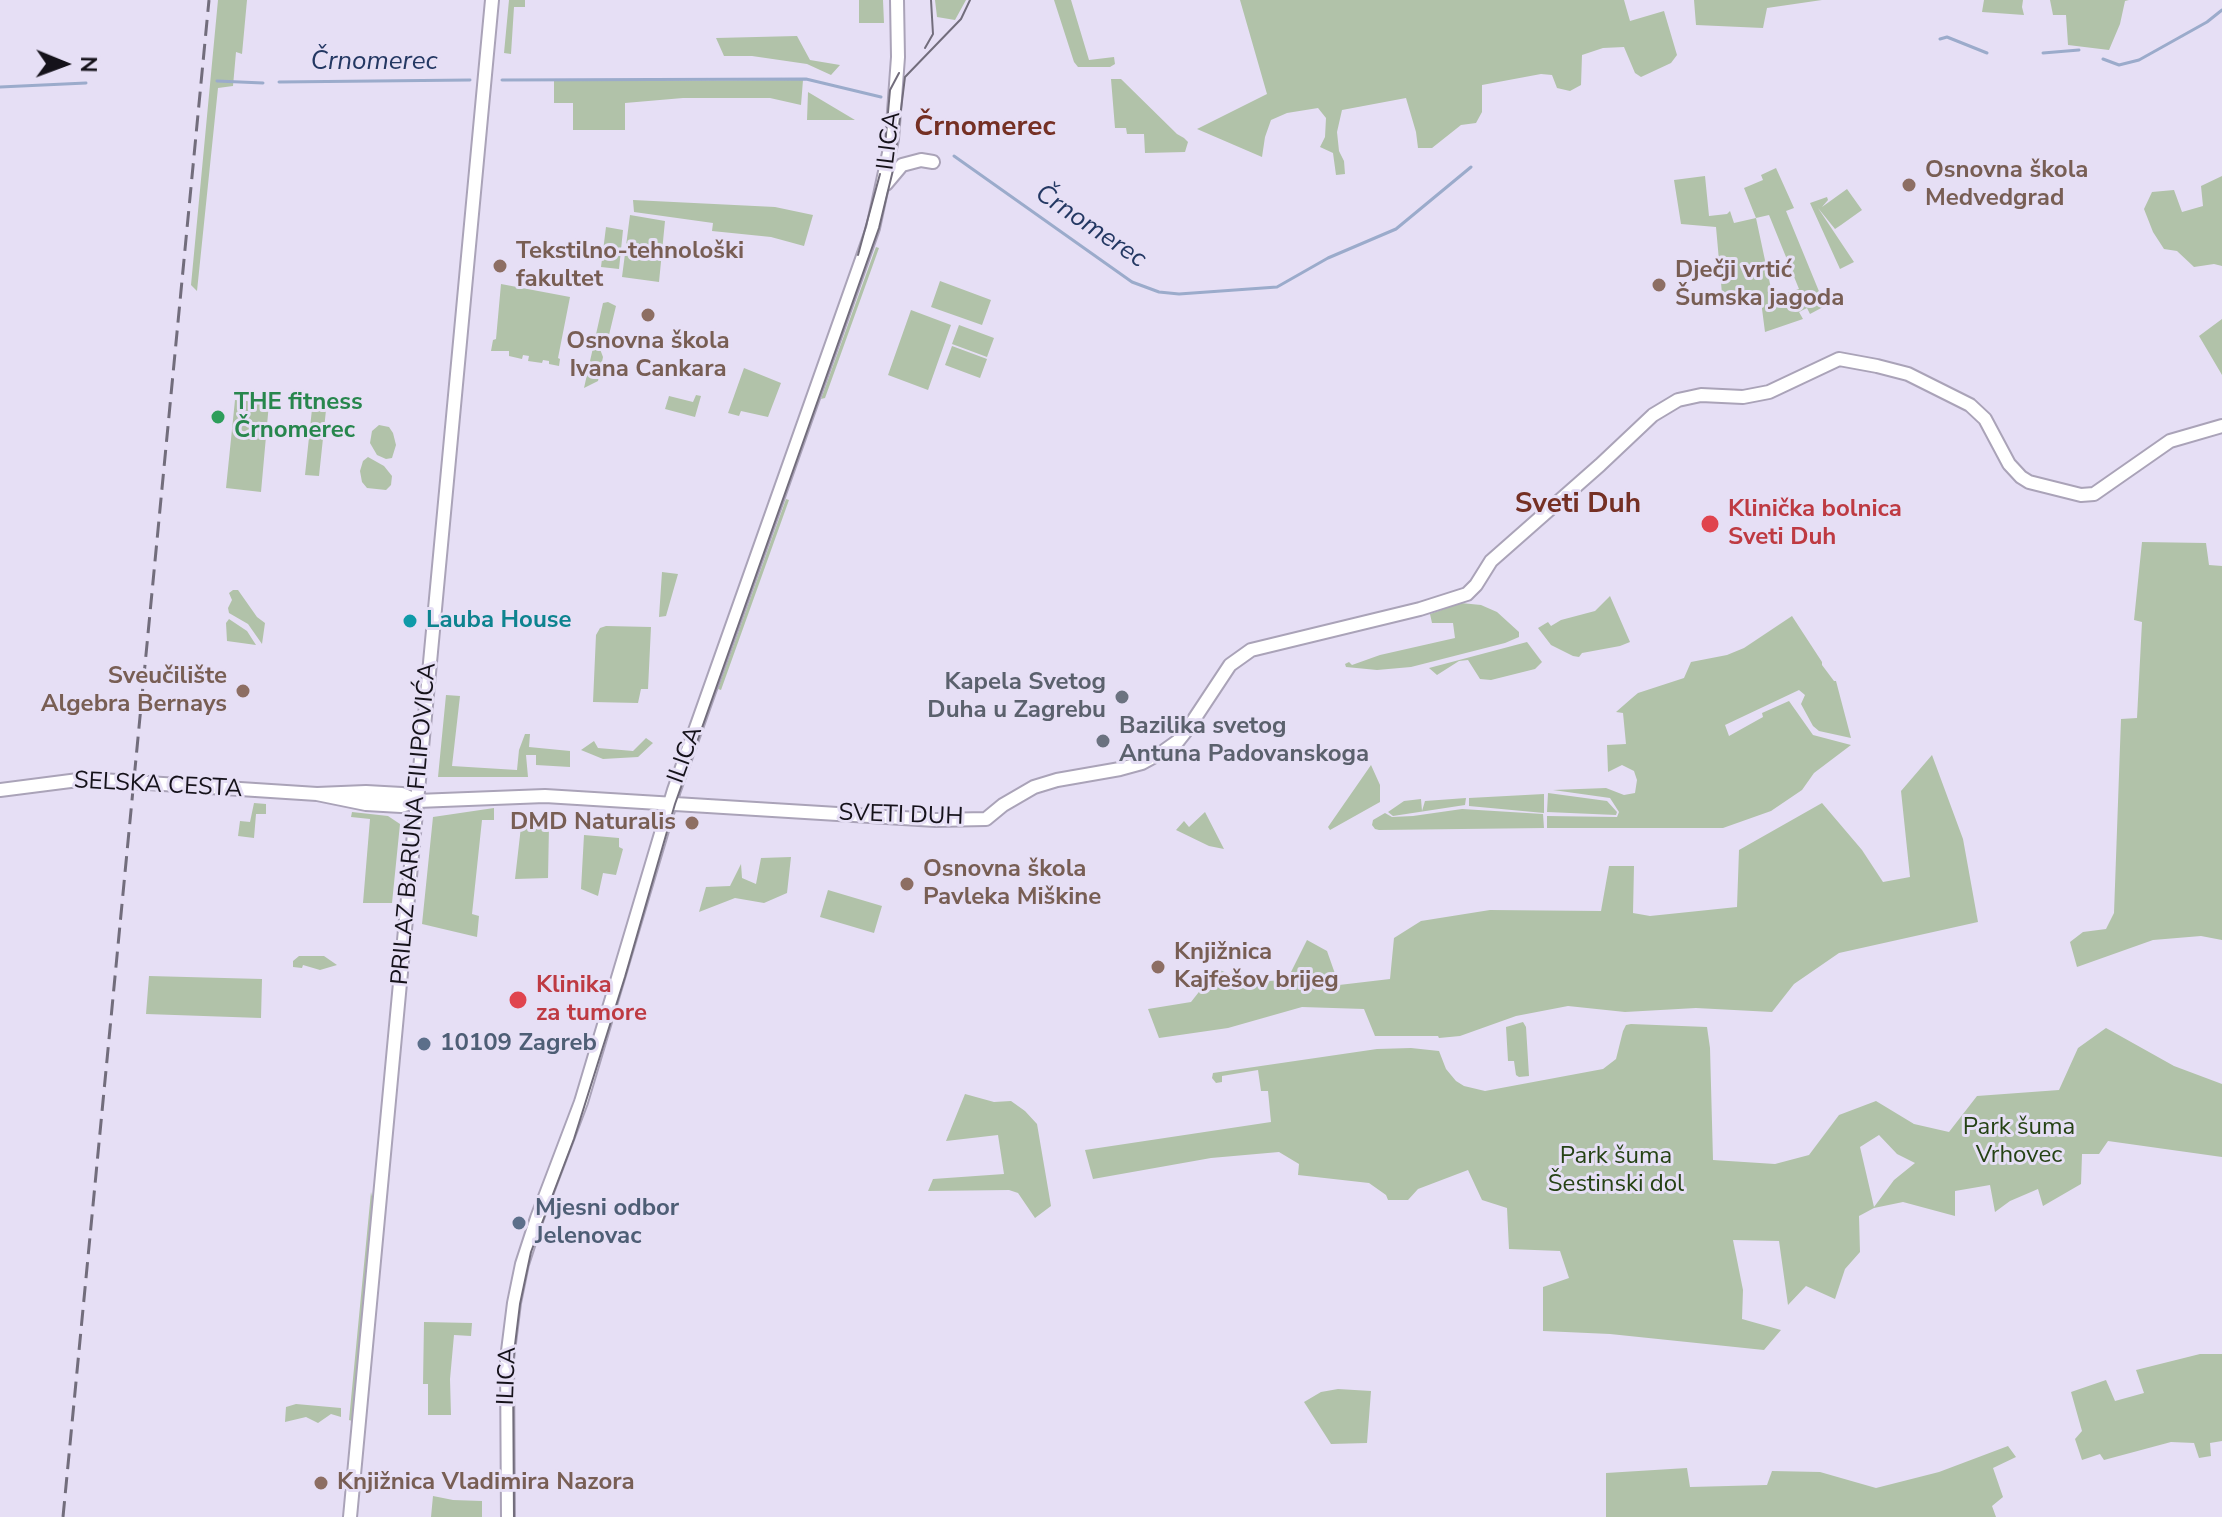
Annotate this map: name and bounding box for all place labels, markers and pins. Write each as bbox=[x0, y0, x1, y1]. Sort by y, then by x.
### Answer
place label: Osnovna škola Medvedgrad bbox=[1925, 157, 2088, 213]
marker: Osnovna škola Medvedgrad bbox=[1900, 176, 1918, 194]
place label: Tekstilno-tehnološki fakultet bbox=[516, 238, 744, 294]
marker: Tekstilno-tehnološki fakultet bbox=[491, 257, 509, 275]
place label: Dječji vrtić Šumska jagoda bbox=[1675, 257, 1844, 313]
marker: Dječji vrtić Šumska jagoda bbox=[1650, 276, 1668, 294]
marker: Osnovna škola Ivana Cankara bbox=[639, 306, 657, 324]
place label: Osnovna škola Ivana Cankara bbox=[566, 328, 730, 384]
place label: THE fitness Črnomerec bbox=[234, 389, 363, 445]
marker: THE fitness Črnomerec bbox=[209, 408, 227, 426]
place label: Klinička bolnica Sveti Duh bbox=[1728, 496, 1902, 552]
marker: Klinička bolnica Sveti Duh bbox=[1699, 513, 1721, 535]
place label: Lauba House bbox=[426, 607, 572, 635]
marker: Lauba House bbox=[401, 612, 419, 630]
place label: Sveučilište Algebra Bernays bbox=[41, 663, 227, 719]
place label: Kapela Svetog Duha u Zagrebu bbox=[927, 669, 1106, 725]
marker: Sveučilište Algebra Bernays bbox=[234, 682, 252, 700]
marker: Kapela Svetog Duha u Zagrebu bbox=[1113, 688, 1131, 706]
place label: Bazilika svetog Antuna Padovanskoga bbox=[1119, 713, 1369, 769]
marker: Bazilika svetog Antuna Padovanskoga bbox=[1094, 732, 1112, 750]
place label: DMD Naturalis bbox=[510, 809, 676, 837]
marker: DMD Naturalis bbox=[683, 814, 701, 832]
place label: Osnovna škola Pavleka Miškine bbox=[923, 856, 1101, 912]
marker: Osnovna škola Pavleka Miškine bbox=[898, 875, 916, 893]
place label: Knjižnica Kajfešov brijeg bbox=[1174, 939, 1339, 995]
marker: Knjižnica Kajfešov brijeg bbox=[1149, 958, 1167, 976]
place label: Klinika za tumore bbox=[536, 972, 647, 1028]
marker: Klinika za tumore bbox=[507, 989, 529, 1011]
place label: 10109 Zagreb bbox=[440, 1030, 597, 1058]
marker: 10109 Zagreb bbox=[415, 1035, 433, 1053]
place label: Mjesni odbor Jelenovac bbox=[535, 1195, 679, 1251]
marker: Mjesni odbor Jelenovac bbox=[510, 1214, 528, 1232]
place label: Knjižnica Vladimira Nazora bbox=[337, 1469, 635, 1497]
marker: Knjižnica Vladimira Nazora bbox=[312, 1474, 330, 1492]

